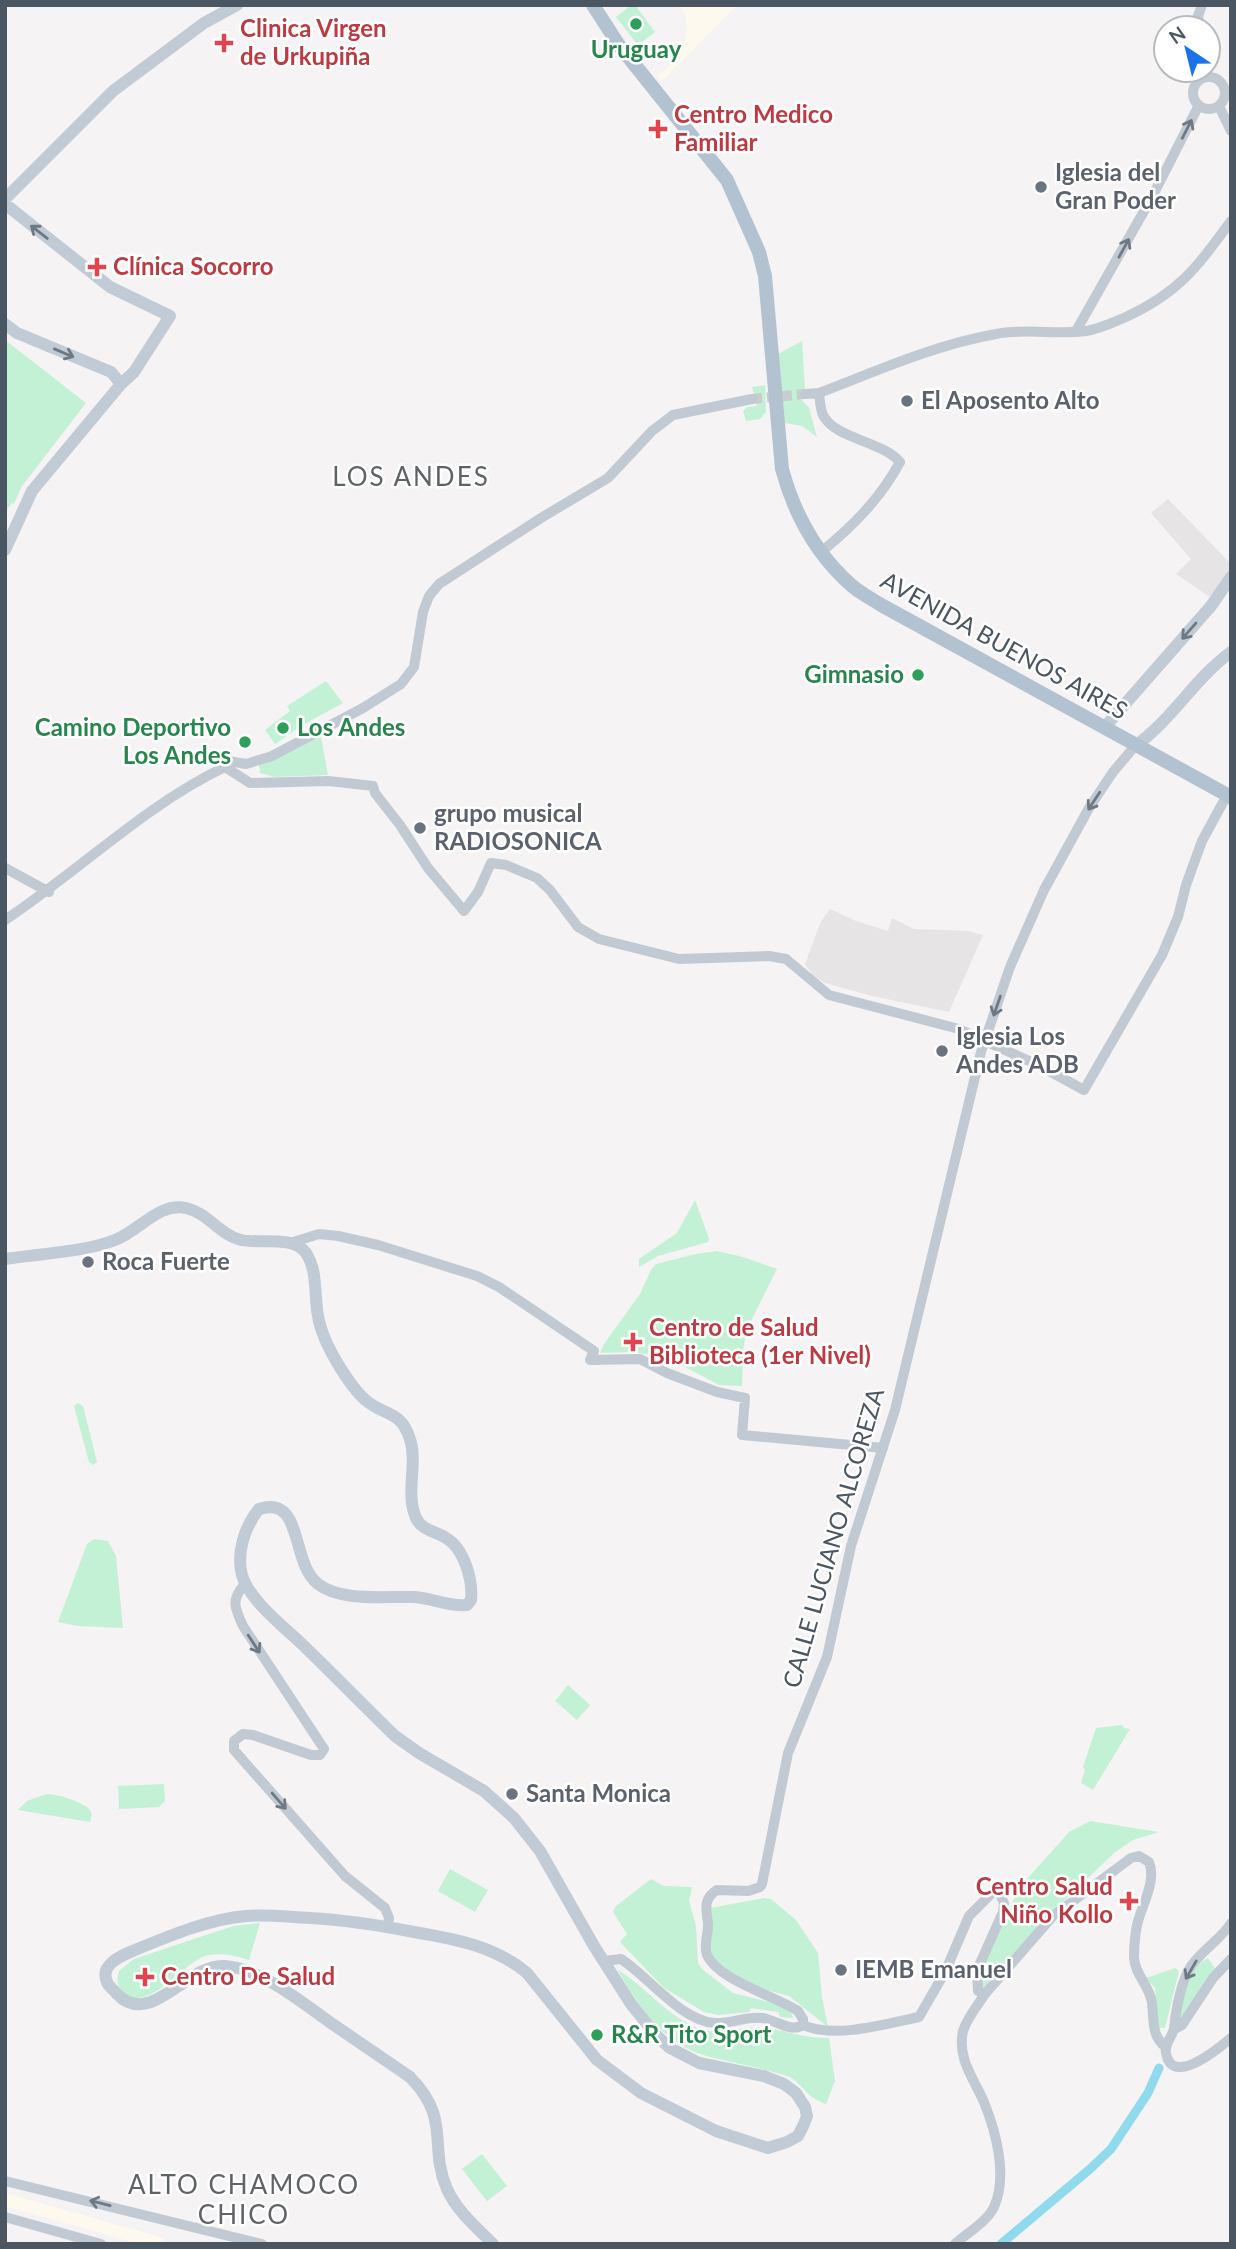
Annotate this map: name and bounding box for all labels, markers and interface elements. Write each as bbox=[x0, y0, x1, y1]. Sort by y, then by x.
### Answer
place label: Clinica Virgen de Urkupiña bbox=[240, 13, 387, 70]
north arrow bbox=[1152, 14, 1222, 84]
marker: Uruguay bbox=[628, 16, 644, 32]
text: N bbox=[1164, 21, 1190, 48]
marker: Clinica Virgen de Urkupiña bbox=[214, 33, 234, 53]
place label: Uruguay bbox=[591, 34, 682, 63]
place label: Centro Medico Familiar bbox=[674, 99, 833, 156]
marker: Centro Medico Familiar bbox=[648, 119, 668, 139]
one-way arrow bbox=[1180, 119, 1194, 140]
place label: Iglesia del Gran Poder bbox=[1055, 157, 1176, 214]
marker: Iglesia del Gran Poder bbox=[1033, 179, 1049, 195]
one-way arrow bbox=[31, 224, 49, 239]
one-way arrow bbox=[1118, 238, 1131, 259]
place label: Clínica Socorro bbox=[113, 251, 274, 280]
marker: Clínica Socorro bbox=[87, 257, 107, 277]
one-way arrow bbox=[53, 347, 75, 360]
place label: El Aposento Alto bbox=[921, 385, 1099, 414]
marker: El Aposento Alto bbox=[899, 393, 915, 409]
district label: LOS ANDES bbox=[332, 460, 490, 492]
street label: AVENIDA BUENOS AIRES bbox=[876, 565, 1133, 725]
one-way arrow bbox=[1181, 622, 1197, 640]
place label: Gimnasio bbox=[804, 659, 904, 688]
marker: Gimnasio bbox=[910, 667, 926, 683]
place label: Camino Deportivo Los Andes bbox=[35, 712, 231, 769]
place label: Los Andes bbox=[297, 712, 405, 741]
marker: Los Andes bbox=[275, 720, 291, 736]
marker: Camino Deportivo Los Andes bbox=[237, 734, 253, 750]
one-way arrow bbox=[1087, 791, 1102, 810]
place label: grupo musical RADIOSONICA bbox=[434, 798, 602, 855]
marker: grupo musical RADIOSONICA bbox=[412, 820, 428, 836]
one-way arrow bbox=[990, 995, 1003, 1017]
place label: Iglesia Los Andes ADB bbox=[955, 1021, 1079, 1078]
marker: Iglesia Los Andes ADB bbox=[934, 1043, 950, 1059]
place label: Roca Fuerte bbox=[102, 1246, 230, 1275]
marker: Roca Fuerte bbox=[80, 1254, 96, 1270]
place label: Centro de Salud Biblioteca (1er Nivel) bbox=[649, 1312, 871, 1369]
marker: Centro de Salud Biblioteca (1er Nivel) bbox=[623, 1332, 643, 1352]
street label: CALLE LUCIANO ALCOREZA bbox=[776, 1384, 889, 1691]
one-way arrow bbox=[248, 1633, 262, 1653]
place label: Santa Monica bbox=[526, 1778, 671, 1807]
marker: Santa Monica bbox=[504, 1786, 520, 1802]
one-way arrow bbox=[271, 1792, 287, 1810]
place label: Centro Salud Niño Kollo bbox=[976, 1871, 1113, 1928]
marker: Centro Salud Niño Kollo bbox=[1119, 1891, 1139, 1911]
place label: IEMB Emanuel bbox=[855, 1954, 1012, 1983]
one-way arrow bbox=[1184, 1960, 1198, 1980]
place label: Centro De Salud bbox=[161, 1961, 335, 1990]
marker: IEMB Emanuel bbox=[833, 1962, 849, 1978]
marker: Centro De Salud bbox=[135, 1967, 155, 1987]
place label: R&R Tito Sport bbox=[611, 2019, 771, 2048]
marker: R&R Tito Sport bbox=[589, 2027, 605, 2043]
district label: ALTO CHAMOCO CHICO bbox=[128, 2168, 360, 2230]
one-way arrow bbox=[90, 2196, 112, 2209]

